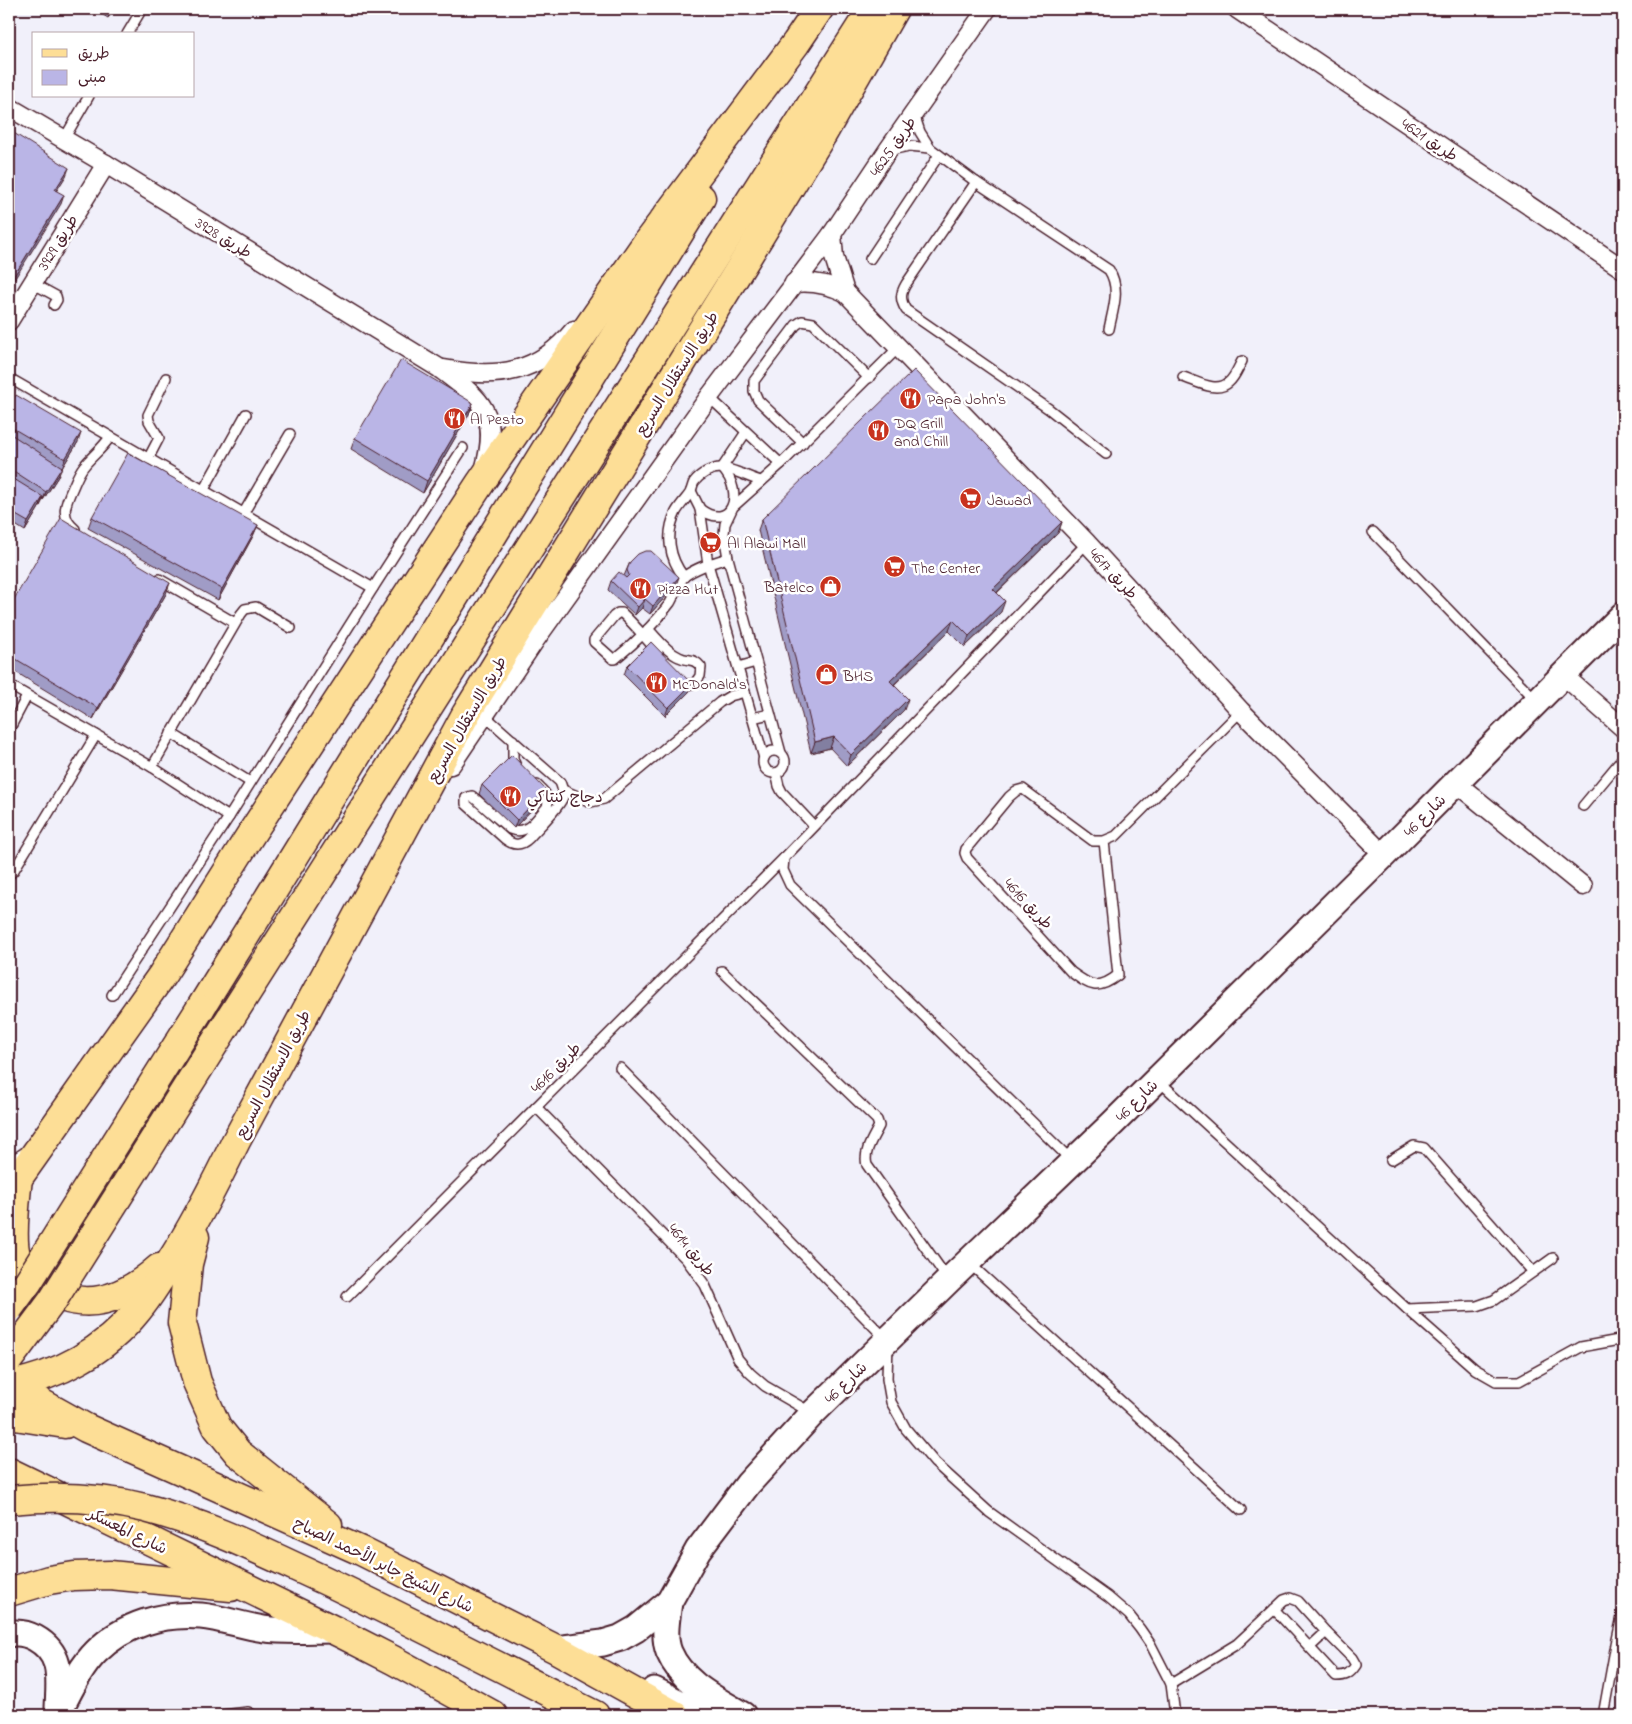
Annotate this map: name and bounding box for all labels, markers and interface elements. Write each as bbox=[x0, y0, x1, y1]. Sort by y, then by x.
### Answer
legend bbox=[32, 32, 195, 98]
text: طريق bbox=[78, 43, 110, 65]
text: مبنى bbox=[78, 67, 106, 89]
street label: طريق 4625 bbox=[864, 112, 923, 182]
street label: طريق 4621 bbox=[1396, 113, 1462, 169]
street label: طريق 3929 bbox=[32, 210, 85, 276]
street label: طريق 3928 bbox=[190, 212, 256, 266]
street label: طريق الاستقلال السريع bbox=[630, 307, 726, 441]
restaurant icon: Papa John's bbox=[899, 386, 923, 410]
place label: Papa John's bbox=[927, 388, 1006, 412]
restaurant icon: Al Pesto bbox=[442, 406, 466, 430]
place label: Al Pesto bbox=[470, 408, 524, 432]
place label: DQ Grill and Chill bbox=[893, 412, 948, 454]
restaurant icon: DQ Grill and Chill bbox=[866, 419, 890, 443]
supermarket icon: Jawad bbox=[959, 487, 983, 511]
place label: Jawad bbox=[987, 489, 1032, 513]
supermarket icon: Al Alawi Mall bbox=[699, 530, 723, 554]
place label: Al Alawi Mall bbox=[727, 532, 806, 556]
street label: طريق 4617 bbox=[1082, 543, 1143, 606]
supermarket icon: The Center bbox=[883, 555, 907, 579]
place label: The Center bbox=[911, 557, 980, 581]
shop icon: Batelco bbox=[818, 574, 842, 598]
restaurant icon: Pizza Hut bbox=[629, 576, 653, 600]
place label: Batelco bbox=[763, 576, 814, 600]
place label: Pizza Hut bbox=[657, 578, 719, 602]
street label: طريق الاستقلال السريع bbox=[422, 652, 514, 788]
shop icon: BHS bbox=[815, 663, 839, 687]
place label: BHS bbox=[842, 665, 873, 689]
restaurant icon: McDonald's bbox=[644, 671, 668, 695]
place label: McDonald's bbox=[672, 673, 747, 697]
restaurant icon: دجاج كنتاكي bbox=[499, 784, 523, 808]
place label: دجاج كنتاكي bbox=[527, 786, 603, 811]
street label: شارع 46 bbox=[1398, 789, 1452, 843]
street label: طريق 4616 bbox=[997, 873, 1058, 936]
street label: طريق الاستقلال السريع bbox=[230, 1006, 318, 1144]
street label: طريق 4616 bbox=[526, 1038, 587, 1099]
street label: شارع 46 bbox=[1110, 1074, 1164, 1128]
street label: طريق 4614 bbox=[661, 1218, 720, 1282]
street label: شارع 46 bbox=[819, 1357, 874, 1410]
street label: شارع المعسكر bbox=[82, 1501, 171, 1561]
street label: شارع الشيخ جابر الأحمد الصباح bbox=[289, 1512, 477, 1620]

